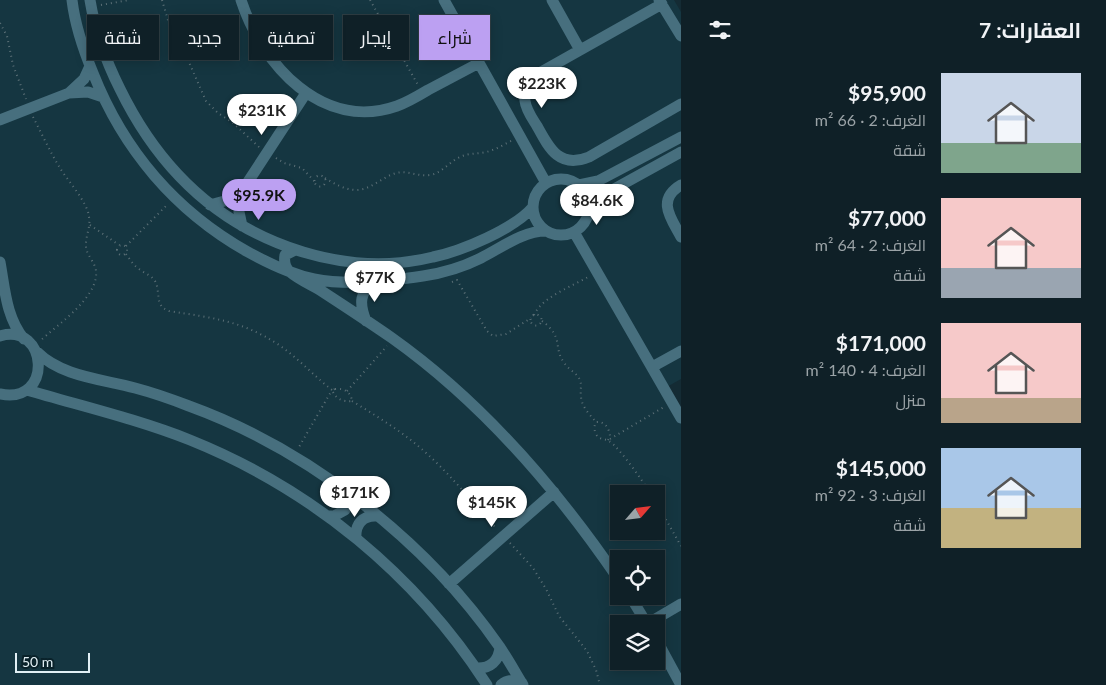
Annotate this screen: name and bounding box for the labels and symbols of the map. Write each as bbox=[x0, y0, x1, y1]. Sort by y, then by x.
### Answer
pin: $223K bbox=[507, 66, 577, 109]
pin: $231K bbox=[227, 94, 297, 136]
pin: $95.9K bbox=[218, 178, 300, 221]
pin: $84.6K bbox=[556, 184, 638, 226]
pin: $77K bbox=[345, 260, 405, 303]
pin: $171K bbox=[320, 476, 390, 518]
north arrow bbox=[610, 485, 665, 540]
pin: $145K bbox=[457, 486, 527, 528]
scale bar bbox=[15, 650, 90, 673]

